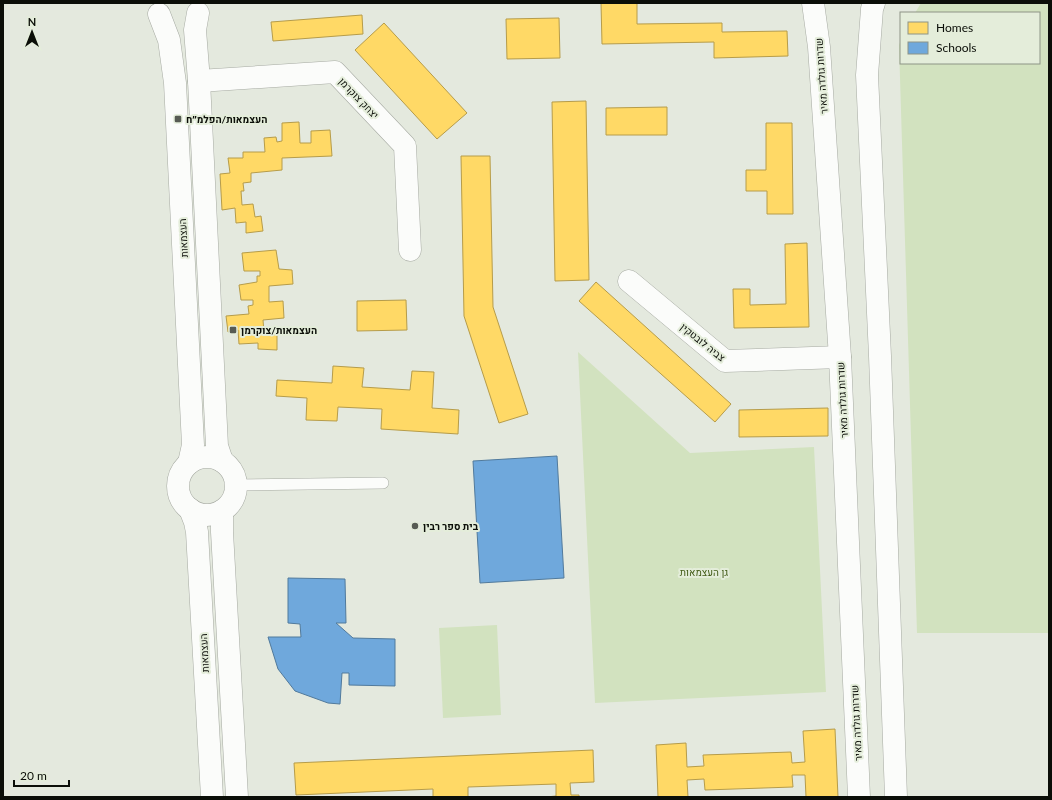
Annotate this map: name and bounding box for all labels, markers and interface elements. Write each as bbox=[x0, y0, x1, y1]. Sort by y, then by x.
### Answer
north arrow bbox=[12, 12, 52, 52]
legend bbox=[900, 12, 1040, 64]
text: N bbox=[28, 15, 36, 28]
text: Homes bbox=[936, 20, 973, 35]
street label: שדרות גולדה מאיר bbox=[812, 38, 830, 114]
text: Schools bbox=[936, 40, 977, 55]
street label: יצחק צוקרמן bbox=[337, 75, 381, 121]
place label: העצמאות/הפלמ״ח bbox=[186, 113, 267, 125]
marker: העצמאות/הפלמ״ח bbox=[173, 114, 183, 124]
street label: העצמאות bbox=[176, 218, 190, 258]
street label: צביה לובטקין bbox=[678, 320, 728, 364]
place label: העצמאות/צוקרמן bbox=[241, 324, 317, 336]
marker: העצמאות/צוקרמן bbox=[228, 325, 238, 335]
street label: שדרות גולדה מאיר bbox=[834, 362, 850, 438]
place label: בית ספר רבין bbox=[423, 520, 479, 532]
marker: בית ספר רבין bbox=[410, 521, 420, 531]
park label: גן העצמאות bbox=[680, 566, 728, 578]
street label: העצמאות bbox=[197, 633, 211, 673]
street label: שדרות גולדה מאיר bbox=[848, 685, 864, 761]
scale bar bbox=[14, 762, 69, 788]
text: 20 m bbox=[20, 768, 47, 783]

